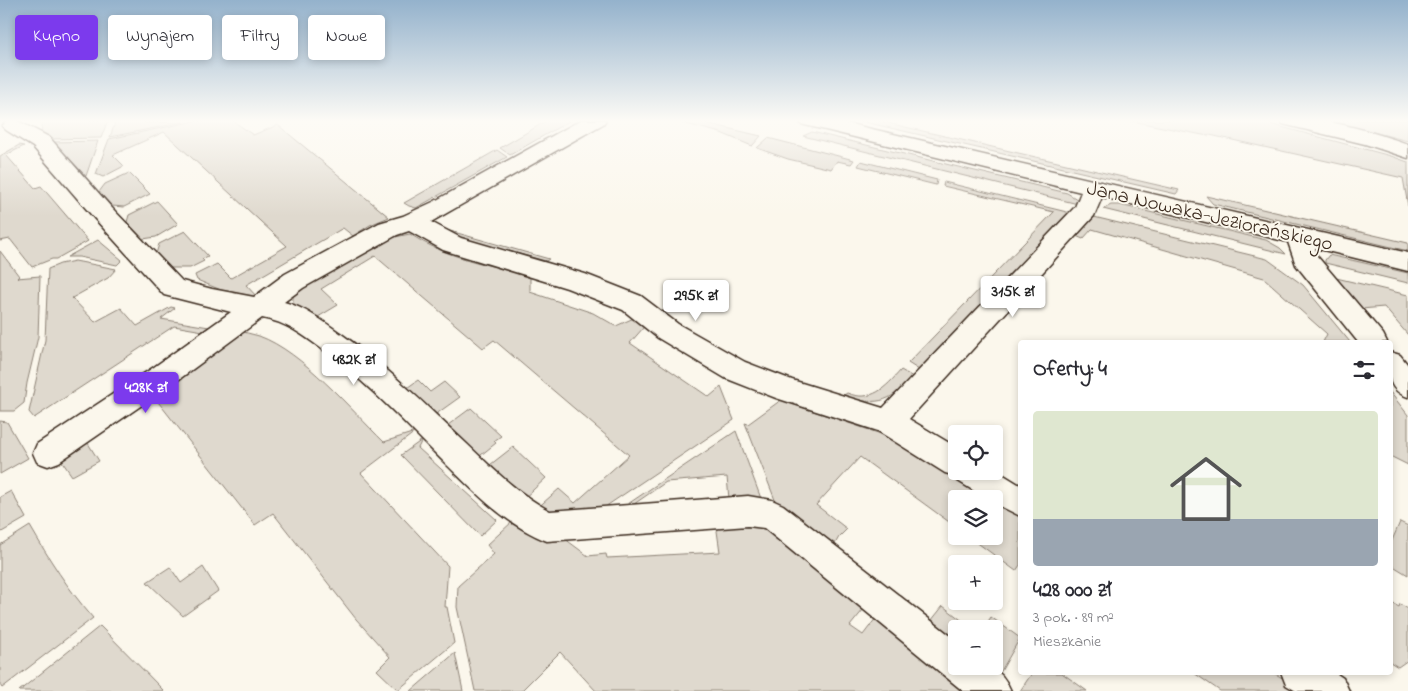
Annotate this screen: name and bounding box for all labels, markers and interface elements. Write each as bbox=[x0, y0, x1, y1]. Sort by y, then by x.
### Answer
chip: Kupno bbox=[15, 15, 98, 60]
chip: Wynajem bbox=[108, 15, 212, 60]
chip: Filtry bbox=[222, 15, 298, 60]
chip: Nowe bbox=[308, 15, 385, 60]
street label: Jana Nowaka-Jeziorańskiego bbox=[1083, 174, 1336, 262]
pin: 315K zł bbox=[967, 276, 1059, 318]
pin: 295K zł bbox=[650, 280, 742, 322]
text: 315K zł bbox=[992, 280, 1034, 304]
text: 295K zł bbox=[674, 284, 718, 308]
pin: 482K zł bbox=[308, 344, 400, 386]
text: 482K zł bbox=[333, 348, 375, 372]
text: Oferty: 4 bbox=[1033, 355, 1107, 385]
icon: filters bbox=[1350, 356, 1378, 384]
pin: 428K zł bbox=[100, 372, 192, 414]
text: 428K zł bbox=[125, 376, 167, 400]
map controls bbox=[948, 425, 1003, 675]
button: locate bbox=[948, 425, 1003, 480]
icon: home bbox=[1161, 444, 1251, 534]
button: layers bbox=[948, 490, 1003, 545]
button: + bbox=[948, 555, 1003, 610]
text: 428 000 zł bbox=[1033, 576, 1111, 606]
text: 3 pok. · 89 m² bbox=[1033, 606, 1114, 630]
button: − bbox=[948, 620, 1003, 675]
text: Mieszkanie bbox=[1033, 630, 1101, 654]

